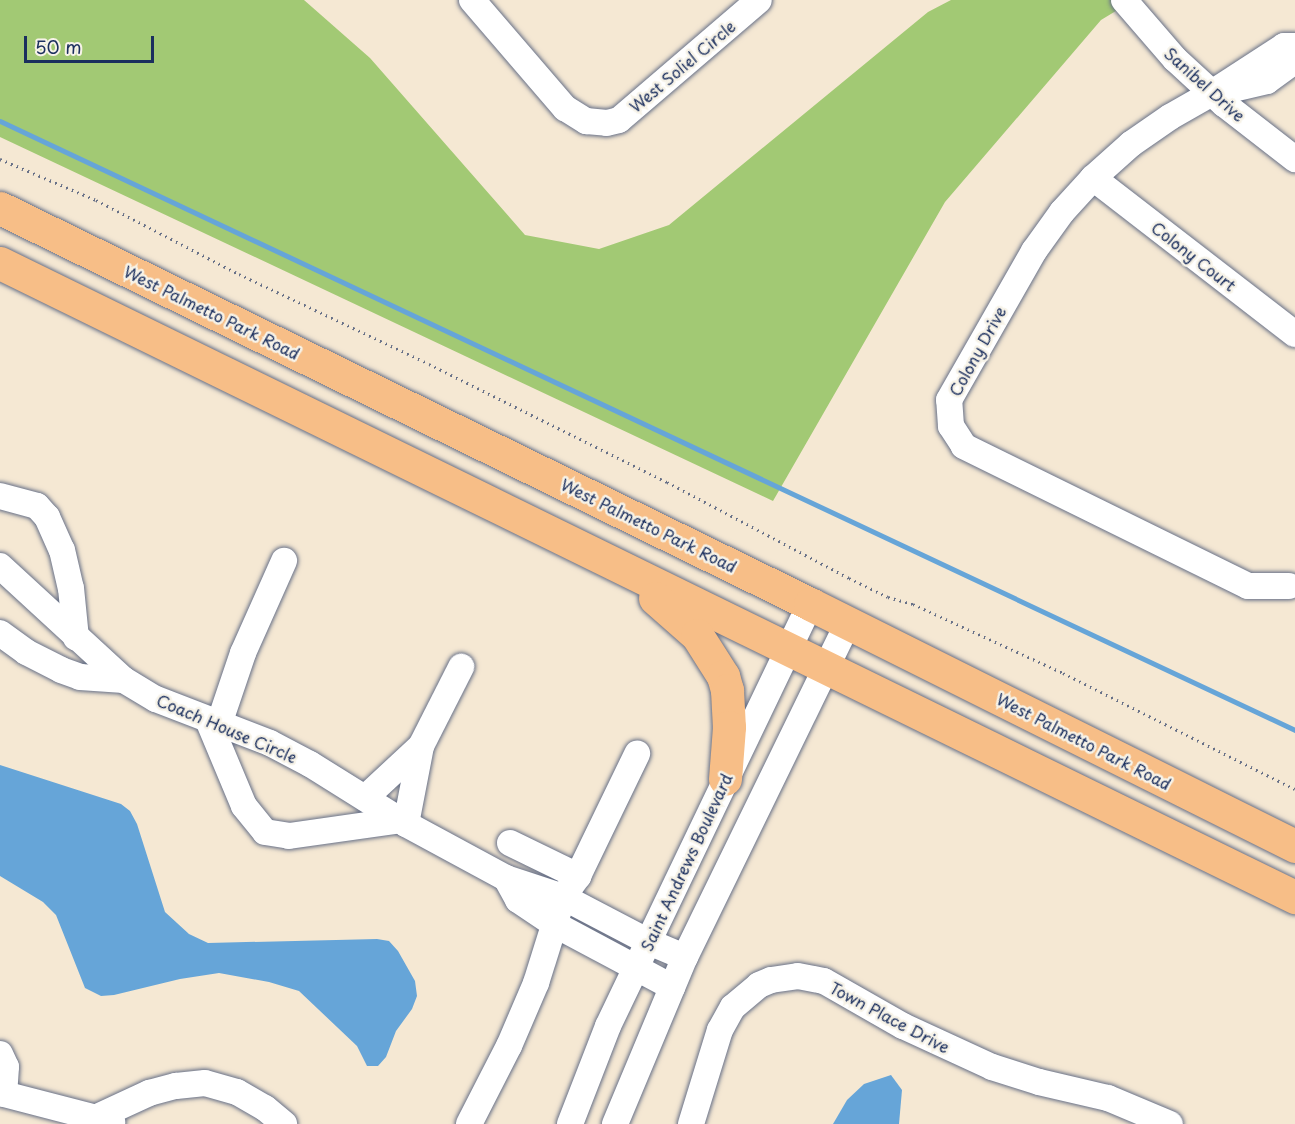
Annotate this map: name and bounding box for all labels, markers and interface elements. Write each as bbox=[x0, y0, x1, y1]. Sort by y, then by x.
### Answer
street label: West Soliel Circle bbox=[625, 16, 739, 116]
scale bar bbox=[27, 24, 158, 62]
text: 50 m bbox=[35, 33, 82, 60]
street label: Sanibel Drive bbox=[1160, 42, 1250, 126]
street label: Colony Court bbox=[1148, 217, 1240, 295]
street label: West Palmetto Park Road bbox=[121, 261, 303, 363]
street label: Colony Drive bbox=[945, 303, 1009, 399]
street label: West Palmetto Park Road bbox=[558, 474, 740, 576]
street label: West Palmetto Park Road bbox=[993, 688, 1175, 794]
street label: Coach House Circle bbox=[154, 690, 300, 766]
street label: Saint Andrews Boulevard bbox=[636, 770, 736, 954]
street label: Town Place Drive bbox=[828, 978, 952, 1056]

